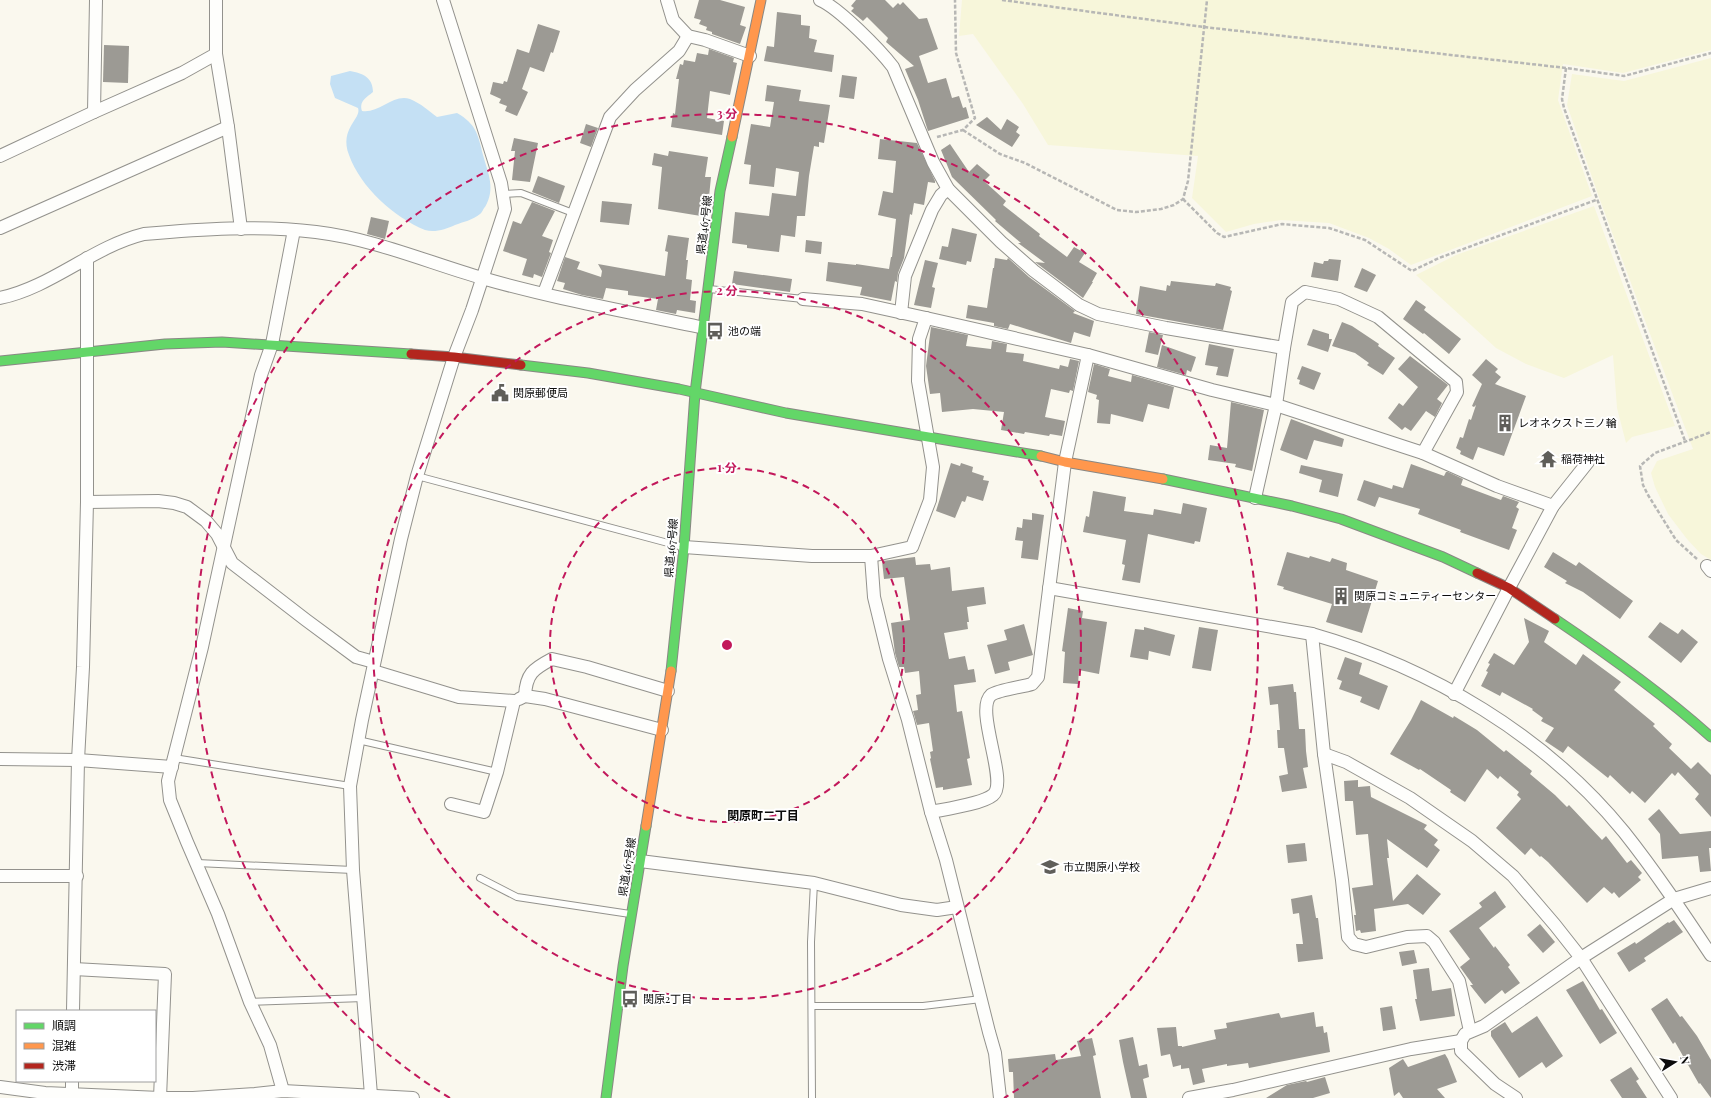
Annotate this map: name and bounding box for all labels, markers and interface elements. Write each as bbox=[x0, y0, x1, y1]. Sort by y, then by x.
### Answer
text: 3 分 bbox=[717, 105, 737, 121]
street label: 県道467号線 bbox=[692, 194, 715, 255]
text: 2 分 bbox=[717, 282, 737, 298]
bus stop icon: 池の端 bbox=[705, 321, 725, 341]
place label: 池の端 bbox=[728, 323, 761, 338]
public building icon: 関原郵便局 bbox=[490, 383, 510, 403]
place label: 関原郵便局 bbox=[513, 385, 568, 400]
building icon: レオネクスト三ノ輪 bbox=[1495, 413, 1515, 433]
place label: レオネクスト三ノ輪 bbox=[1518, 415, 1617, 430]
temple icon: 稲荷神社 bbox=[1538, 449, 1558, 469]
place label: 稲荷神社 bbox=[1561, 451, 1605, 466]
text: 1 分 bbox=[717, 459, 737, 475]
street label: 県道467号線 bbox=[660, 518, 681, 578]
building icon: 関原コミュニティーセンター bbox=[1331, 586, 1351, 606]
place label: 関原コミュニティーセンター bbox=[1354, 588, 1496, 603]
centre of rings bbox=[720, 638, 734, 652]
district label: 関原町二丁目 bbox=[727, 807, 799, 823]
street label: 県道467号線 bbox=[614, 836, 639, 898]
school or university icon: 市立関原小学校 bbox=[1040, 857, 1060, 877]
place label: 市立関原小学校 bbox=[1063, 859, 1140, 874]
bus stop icon: 関原2丁目 bbox=[620, 989, 640, 1009]
place label: 関原2丁目 bbox=[643, 991, 692, 1006]
legend bbox=[16, 1010, 156, 1082]
text: 順調 bbox=[52, 1017, 76, 1033]
text: 混雑 bbox=[52, 1037, 76, 1053]
north arrow bbox=[1655, 1042, 1695, 1082]
text: N bbox=[1677, 1055, 1693, 1065]
text: 渋滞 bbox=[52, 1057, 76, 1073]

